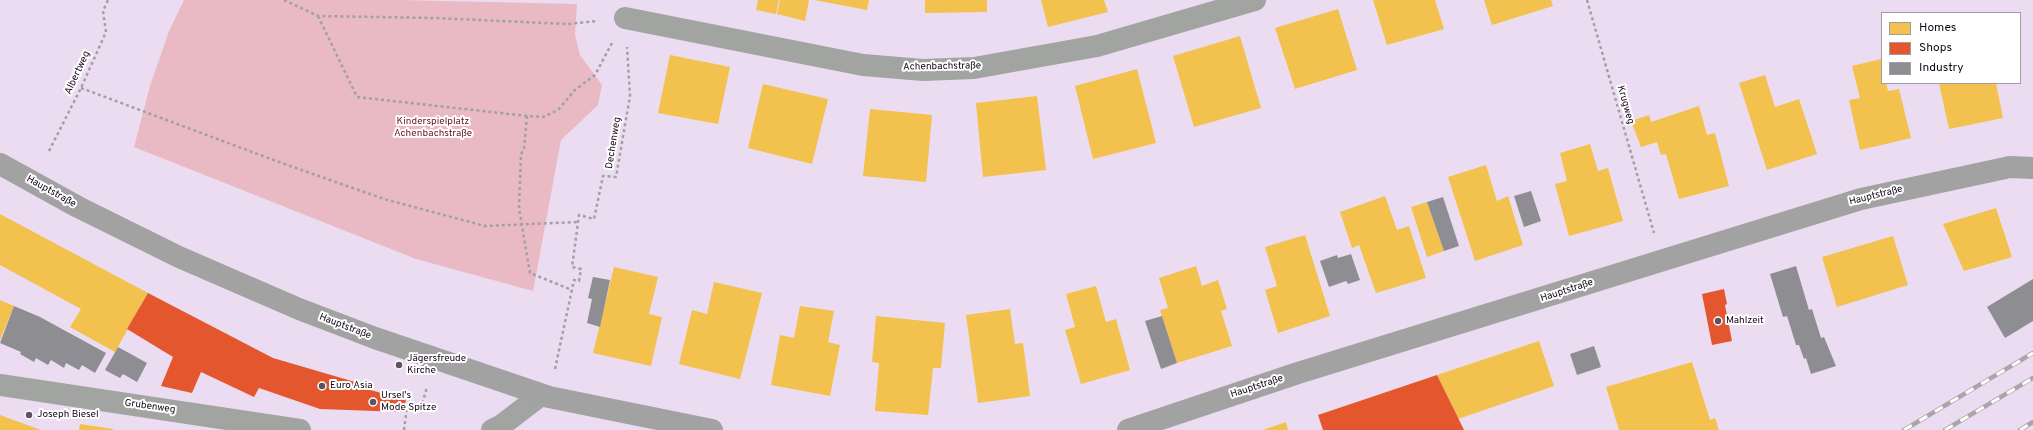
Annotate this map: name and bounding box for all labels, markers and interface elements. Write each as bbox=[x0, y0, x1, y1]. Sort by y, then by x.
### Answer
legend bbox=[1881, 12, 2021, 84]
text: Homes bbox=[1919, 20, 1956, 36]
text: Shops bbox=[1919, 40, 1952, 56]
street label: Albertweg bbox=[63, 49, 93, 97]
street label: Achenbachstraße bbox=[903, 60, 981, 74]
text: Industry bbox=[1919, 60, 1964, 76]
street label: Krugweg bbox=[1614, 84, 1636, 126]
park label: Kinderspielplatz Achenbachstraße bbox=[394, 116, 472, 140]
street label: Dechenweg bbox=[604, 116, 624, 170]
street label: Hauptstraße bbox=[24, 173, 78, 211]
street label: Hauptstraße bbox=[1848, 184, 1904, 208]
street label: Hauptstraße bbox=[1539, 277, 1595, 305]
street label: Hauptstraße bbox=[317, 312, 373, 342]
place label: Mahlzeit bbox=[1726, 315, 1764, 327]
marker: Mahlzeit bbox=[1713, 316, 1723, 326]
place label: Jägersfreude Kirche bbox=[407, 353, 466, 376]
marker: Jägersfreude Kirche bbox=[394, 360, 404, 370]
street label: Hauptstraße bbox=[1229, 373, 1285, 401]
place label: Euro Asia bbox=[330, 380, 372, 392]
marker: Euro Asia bbox=[317, 381, 327, 391]
place label: Ursel's Mode Spitze bbox=[381, 390, 436, 414]
street label: Grubenweg bbox=[124, 397, 176, 417]
marker: Ursel's Mode Spitze bbox=[368, 397, 378, 407]
place label: Joseph Biesel bbox=[37, 409, 99, 421]
marker: Joseph Biesel bbox=[24, 410, 34, 420]

